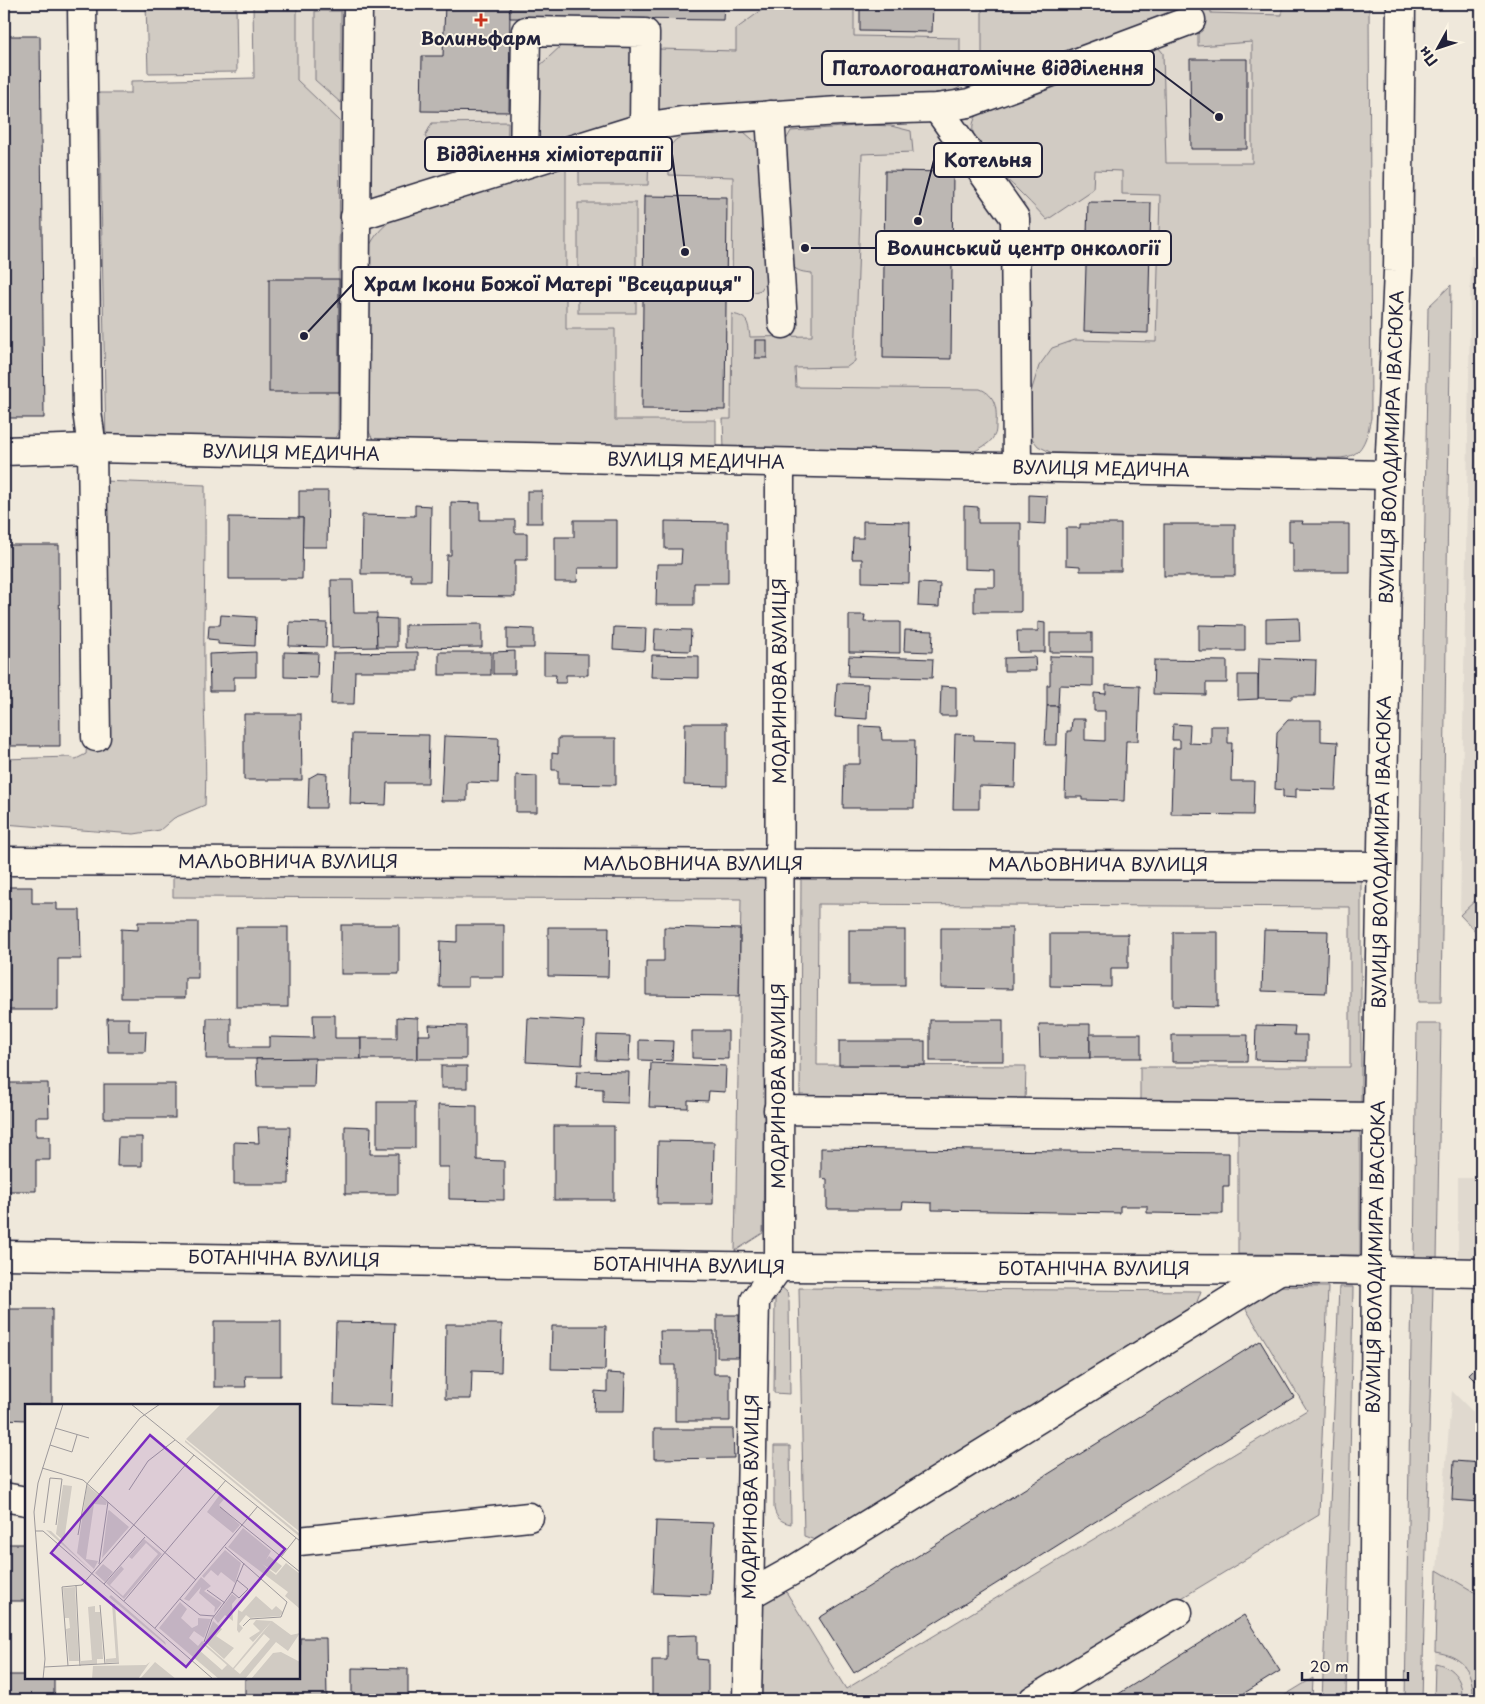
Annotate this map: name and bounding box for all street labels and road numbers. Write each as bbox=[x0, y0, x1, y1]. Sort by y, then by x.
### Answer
street label: ВУЛИЦЯ ВОЛОДИМИРА ІВАСЮКА bbox=[1372, 290, 1409, 604]
street label: ВУЛИЦЯ МЕДИЧНА bbox=[202, 436, 380, 467]
street label: ВУЛИЦЯ МЕДИЧНА bbox=[607, 444, 785, 475]
street label: ВУЛИЦЯ МЕДИЧНА bbox=[1012, 452, 1190, 483]
street label: МОДРИНОВА ВУЛИЦЯ bbox=[765, 578, 792, 784]
street label: ВУЛИЦЯ ВОЛОДИМИРА ІВАСЮКА bbox=[1364, 695, 1397, 1009]
street label: МАЛЬОВНИЧА ВУЛИЦЯ bbox=[178, 847, 398, 874]
street label: МАЛЬОВНИЧА ВУЛИЦЯ bbox=[583, 849, 803, 876]
street label: МАЛЬОВНИЧА ВУЛИЦЯ bbox=[988, 850, 1208, 877]
street label: МОДРИНОВА ВУЛИЦЯ bbox=[764, 983, 791, 1189]
street label: ВУЛИЦЯ ВОЛОДИМИРА ІВАСЮКА bbox=[1358, 1100, 1391, 1414]
street label: БОТАНІЧНА ВУЛИЦЯ bbox=[188, 1242, 380, 1273]
street label: БОТАНІЧНА ВУЛИЦЯ bbox=[593, 1249, 785, 1280]
street label: БОТАНІЧНА ВУЛИЦЯ bbox=[998, 1254, 1190, 1281]
street label: МОДРИНОВА ВУЛИЦЯ bbox=[734, 1394, 765, 1600]

